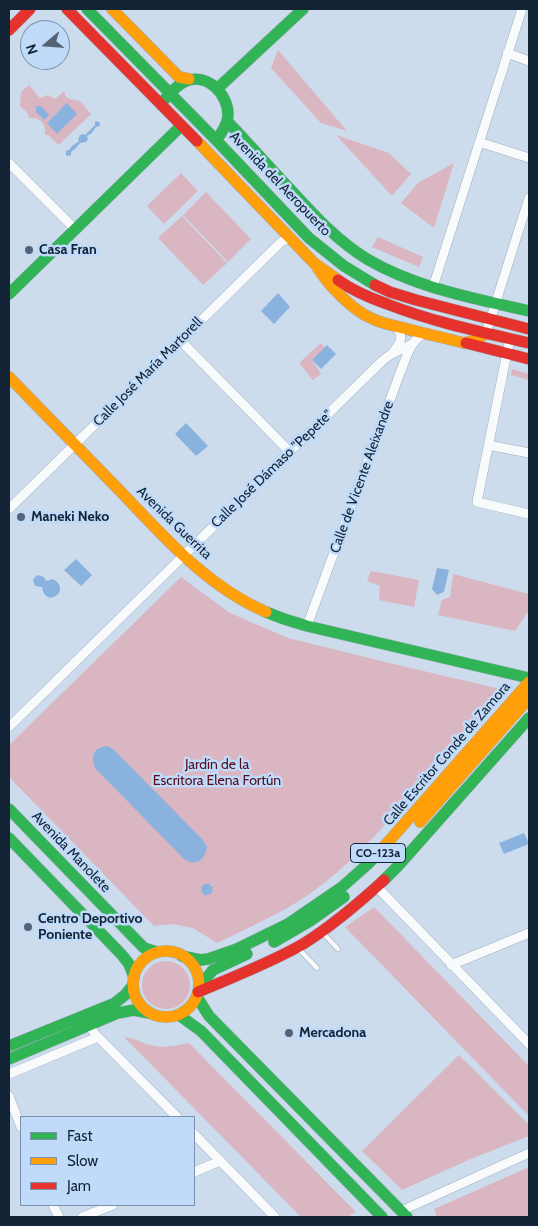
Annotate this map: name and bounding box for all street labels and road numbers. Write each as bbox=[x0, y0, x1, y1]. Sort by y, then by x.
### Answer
street label: Avenida del Aeropuerto bbox=[226, 128, 334, 240]
street label: Calle José María Martorell bbox=[90, 314, 206, 430]
street label: Calle de Vicente Aleixandre bbox=[327, 399, 397, 555]
street label: Calle José Dámaso "Pepete" bbox=[208, 407, 336, 531]
street label: Avenida Guerrita bbox=[133, 483, 215, 563]
street label: Calle Escritor Conde de Zamora bbox=[380, 679, 514, 829]
street label: Avenida Manolete bbox=[28, 808, 114, 896]
road number: CO-123a bbox=[350, 844, 406, 862]

